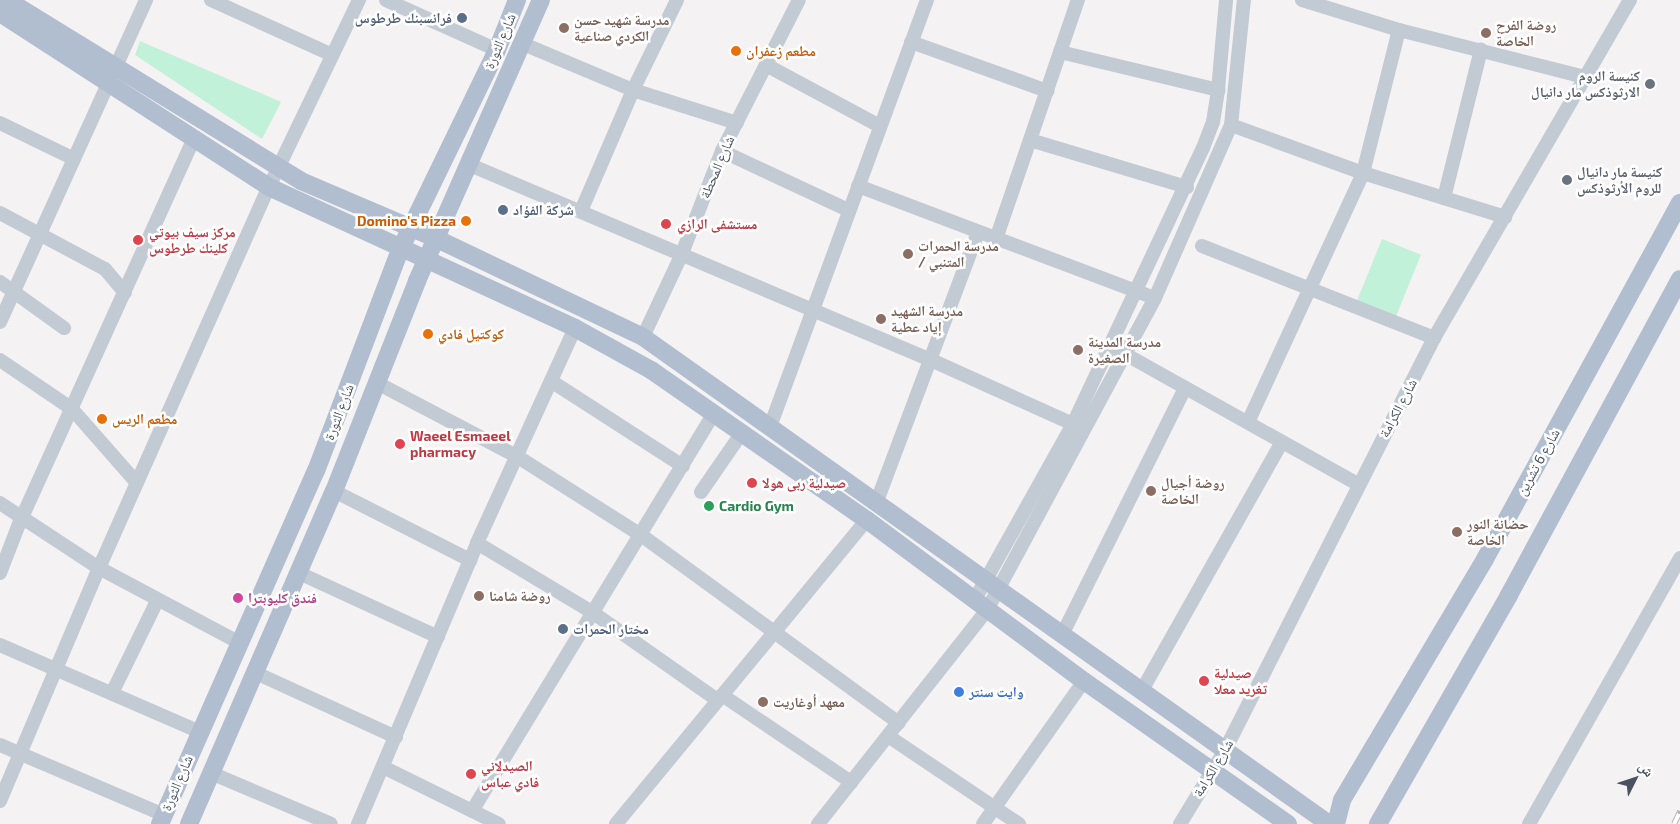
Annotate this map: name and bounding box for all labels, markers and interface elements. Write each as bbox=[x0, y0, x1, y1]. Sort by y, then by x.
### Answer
place label: فرانسبنك طرطوس bbox=[355, 10, 452, 26]
street label: شارع الثورة bbox=[481, 11, 519, 71]
marker: فرانسبنك طرطوس bbox=[456, 12, 468, 24]
place label: مدرسة شهيد حسن الكردي صناعية bbox=[574, 12, 669, 44]
place label: روضة الفرح الخاصة bbox=[1496, 17, 1556, 49]
marker: مدرسة شهيد حسن الكردي صناعية bbox=[558, 22, 570, 34]
marker: روضة الفرح الخاصة bbox=[1480, 27, 1492, 39]
place label: مطعم زعفران bbox=[746, 43, 816, 59]
marker: مطعم زعفران bbox=[730, 45, 742, 57]
place label: كنيسة الروم الارثوذكس مار دانيال bbox=[1531, 68, 1640, 100]
marker: كنيسة الروم الارثوذكس مار دانيال bbox=[1644, 78, 1656, 90]
street label: شارع المحطة bbox=[696, 133, 738, 201]
place label: كنيسة مار دانيال للروم الأرثوذكس bbox=[1577, 164, 1662, 196]
marker: كنيسة مار دانيال للروم الأرثوذكس bbox=[1561, 174, 1573, 186]
place label: شركة الفؤاد bbox=[513, 202, 574, 218]
marker: شركة الفؤاد bbox=[497, 204, 509, 216]
place label: Domino's Pizza bbox=[357, 213, 456, 229]
marker: Domino's Pizza bbox=[460, 215, 472, 227]
place label: مستشفى الرازي bbox=[677, 216, 757, 232]
marker: مستشفى الرازي bbox=[659, 217, 673, 231]
place label: مركز سيف بيوتي كلينك طرطوس bbox=[149, 224, 236, 256]
marker: مركز سيف بيوتي كلينك طرطوس bbox=[131, 233, 145, 247]
place label: مدرسة الحمرات / المتنبي bbox=[918, 238, 999, 270]
marker: مدرسة الحمرات / المتنبي bbox=[902, 248, 914, 260]
place label: مدرسة الشهيد إياد عطية bbox=[891, 303, 963, 336]
marker: مدرسة الشهيد إياد عطية bbox=[875, 313, 887, 325]
place label: كوكتيل فادي bbox=[438, 326, 504, 342]
marker: كوكتيل فادي bbox=[422, 328, 434, 340]
place label: مدرسة المدينة الصغيرة bbox=[1088, 334, 1161, 367]
marker: مدرسة المدينة الصغيرة bbox=[1072, 344, 1084, 356]
street label: شارع الكرامة bbox=[1376, 376, 1420, 440]
street label: شارع الثورة bbox=[321, 382, 357, 442]
place label: مطعم الريس bbox=[112, 411, 177, 427]
marker: مطعم الريس bbox=[96, 413, 108, 425]
street label: شارع 6 تشرين bbox=[1513, 426, 1563, 498]
place label: Waeel Esmaeel pharmacy bbox=[410, 428, 511, 461]
marker: Waeel Esmaeel pharmacy bbox=[394, 438, 406, 450]
place label: صيدلية ربى هولا bbox=[762, 475, 846, 491]
place label: روضة أجيال الخاصة bbox=[1161, 475, 1225, 508]
marker: صيدلية ربى هولا bbox=[746, 477, 758, 489]
marker: روضة أجيال الخاصة bbox=[1145, 485, 1157, 497]
place label: Cardio Gym bbox=[719, 498, 794, 514]
marker: Cardio Gym bbox=[703, 500, 715, 512]
place label: حضانة النور الخاصة bbox=[1467, 516, 1529, 548]
marker: حضانة النور الخاصة bbox=[1451, 526, 1463, 538]
place label: روضة شامنا bbox=[489, 588, 550, 604]
place label: فندق كليوبترا bbox=[248, 590, 317, 606]
marker: روضة شامنا bbox=[473, 590, 485, 602]
marker: فندق كليوبترا bbox=[232, 592, 244, 604]
place label: مختار الحمرات bbox=[573, 621, 649, 637]
marker: مختار الحمرات bbox=[557, 623, 569, 635]
place label: صيدلية تغريد معلا bbox=[1214, 665, 1267, 698]
marker: صيدلية تغريد معلا bbox=[1198, 675, 1210, 687]
place label: وايت سنتر bbox=[969, 684, 1024, 700]
marker: وايت سنتر bbox=[953, 686, 965, 698]
place label: معهد أوغاريت bbox=[773, 694, 845, 710]
marker: معهد أوغاريت bbox=[757, 696, 769, 708]
street label: شارع الكرامة bbox=[1189, 736, 1237, 800]
street label: شارع الثورة bbox=[158, 753, 196, 813]
north arrow bbox=[1610, 754, 1660, 804]
place label: الصيدلاني فادي عباس bbox=[481, 758, 539, 790]
text: ش bbox=[1635, 758, 1658, 780]
marker: الصيدلاني فادي عباس bbox=[465, 768, 477, 780]

